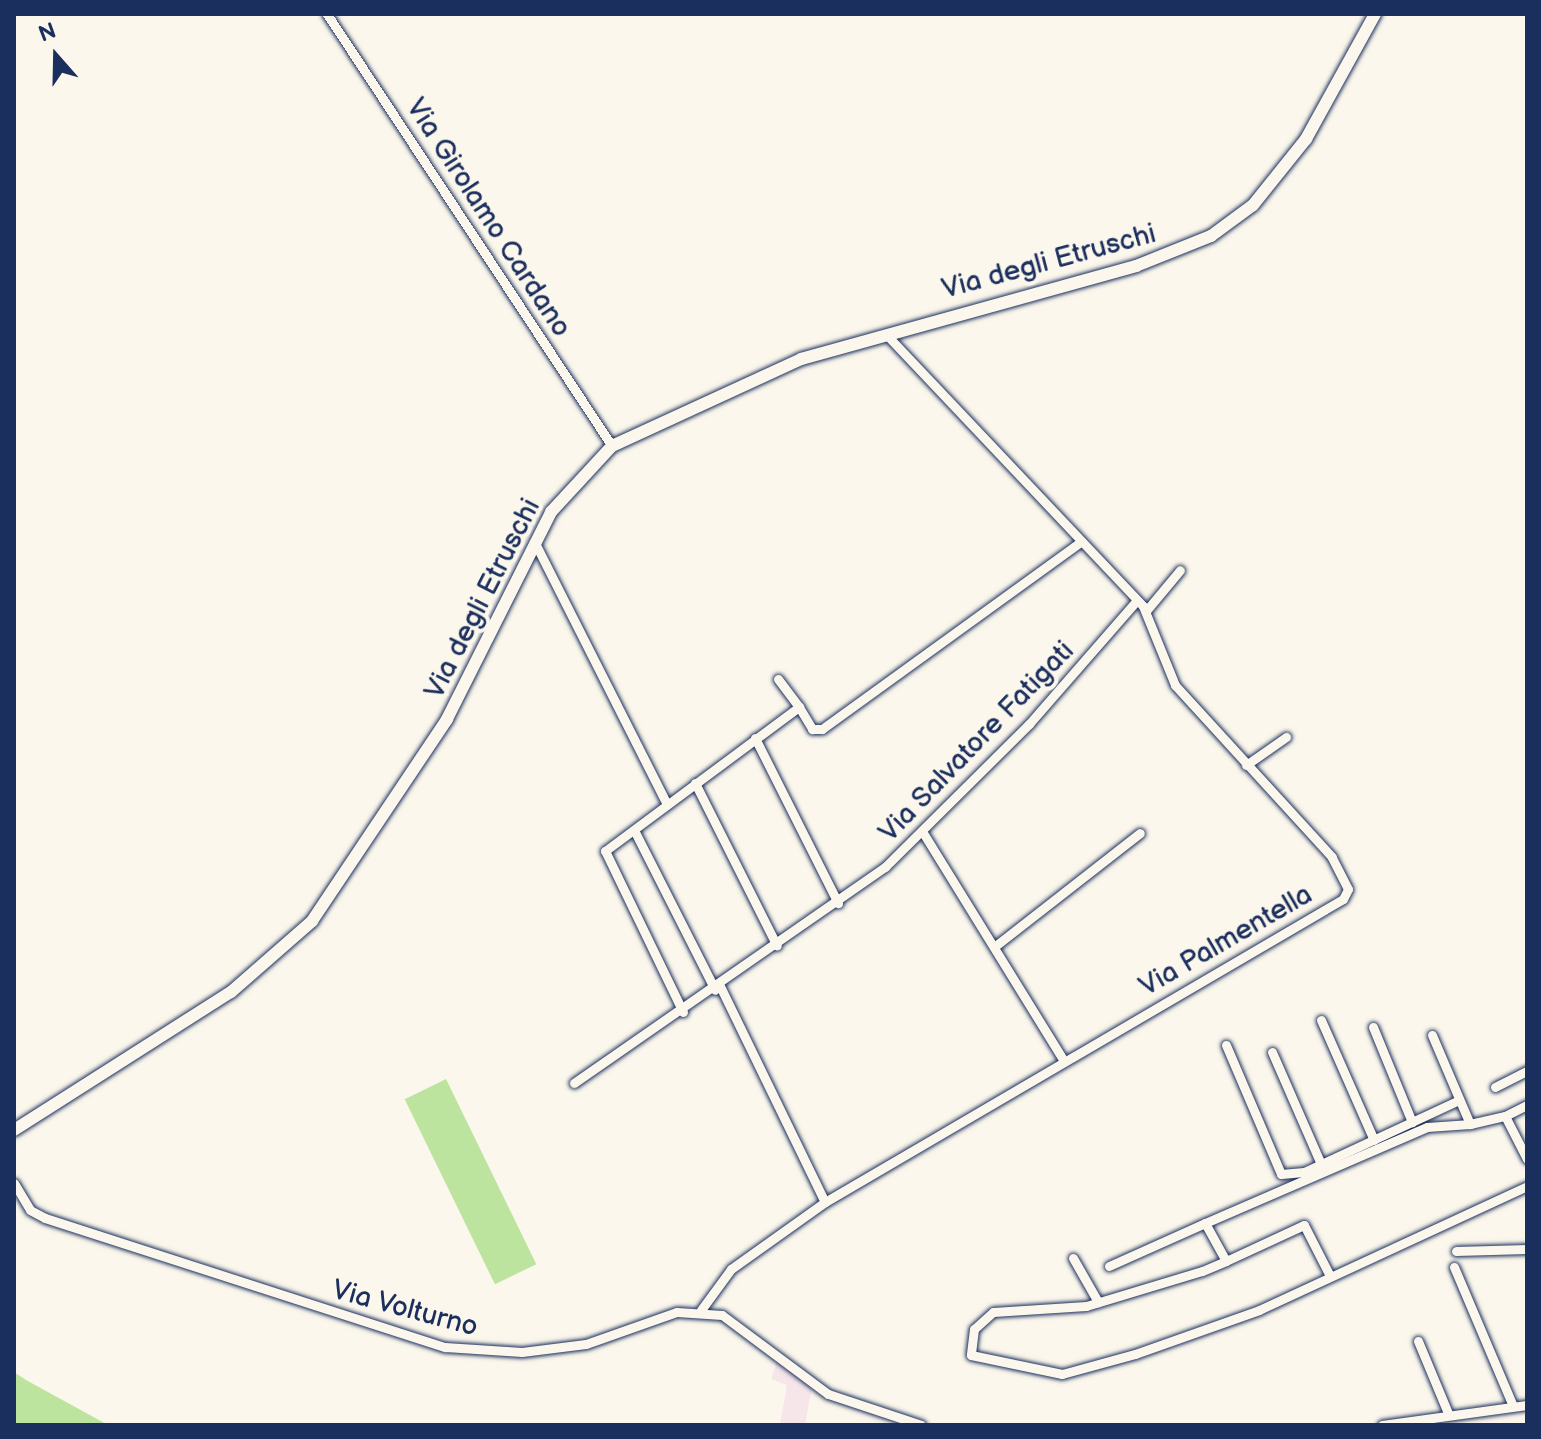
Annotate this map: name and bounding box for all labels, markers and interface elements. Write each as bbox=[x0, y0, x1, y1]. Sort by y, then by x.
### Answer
north arrow bbox=[16, 16, 96, 96]
text: N bbox=[35, 17, 60, 48]
street label: Via Girolamo Cardano bbox=[398, 92, 578, 344]
street label: Via degli Etruschi bbox=[938, 217, 1160, 307]
street label: Via degli Etruschi bbox=[418, 493, 548, 705]
street label: Via Salvatore Fatigati bbox=[872, 634, 1082, 850]
street label: Via Palmentella bbox=[1134, 878, 1318, 1004]
street label: Via Volturno bbox=[328, 1273, 482, 1345]

